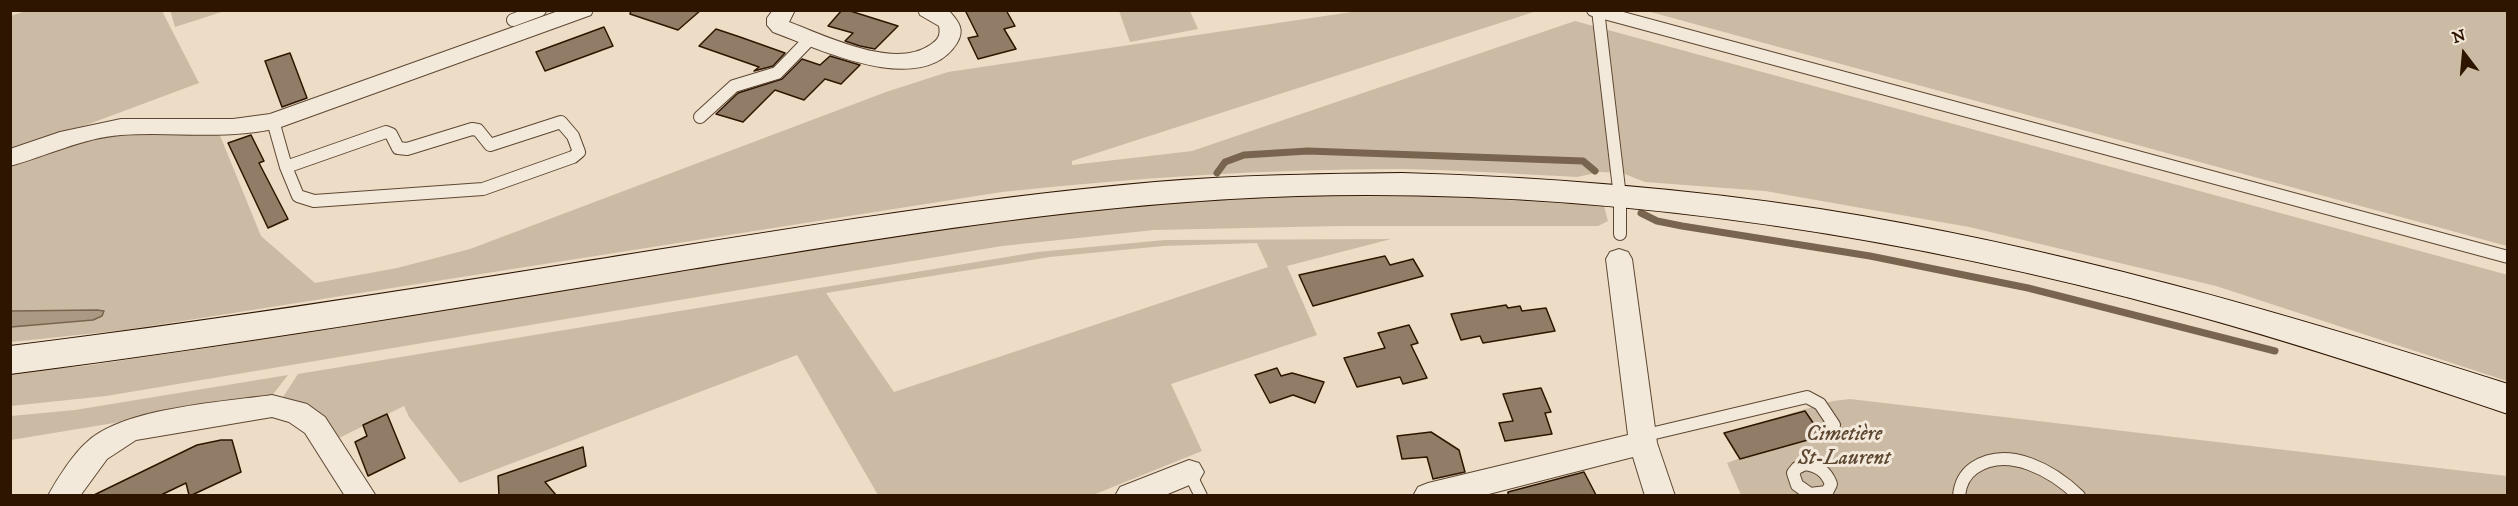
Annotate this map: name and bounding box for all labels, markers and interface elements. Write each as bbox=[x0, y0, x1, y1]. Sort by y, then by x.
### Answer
north arrow bbox=[2434, 24, 2494, 84]
text: N bbox=[2450, 25, 2468, 48]
park label: Cimetière St-Laurent bbox=[1798, 423, 1890, 473]

